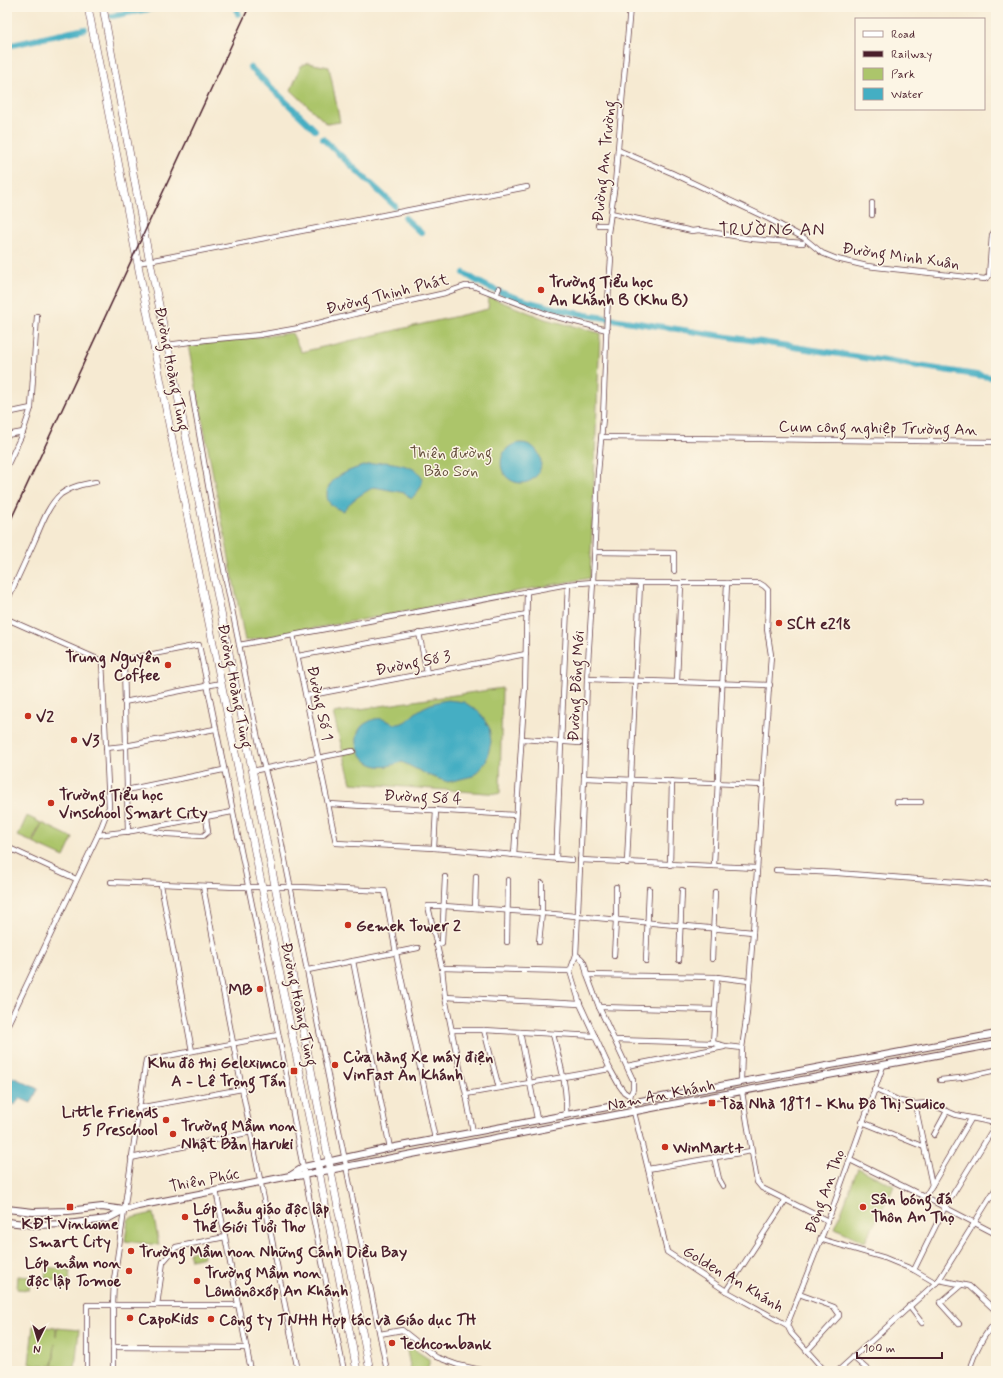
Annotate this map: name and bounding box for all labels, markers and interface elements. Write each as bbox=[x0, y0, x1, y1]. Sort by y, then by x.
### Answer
legend bbox=[855, 18, 985, 110]
text: Road bbox=[891, 27, 915, 43]
text: Railway bbox=[891, 47, 933, 63]
text: Park bbox=[891, 67, 915, 83]
text: Water bbox=[891, 87, 923, 103]
street label: Đường An Trường bbox=[588, 99, 622, 223]
district label: TRƯỜNG AN bbox=[719, 218, 825, 242]
street label: Đường Minh Xuân bbox=[841, 238, 961, 276]
street label: Đường Thịnh Phát bbox=[324, 269, 452, 321]
place label: Trường Tiểu học An Khánh B (Khu B) bbox=[549, 272, 688, 311]
marker: Trường Tiểu học An Khánh B (Khu B) bbox=[536, 285, 546, 295]
street label: Đường Hoàng Tùng bbox=[148, 305, 194, 434]
street label: Cụm công nghiệp Trường An bbox=[778, 416, 978, 442]
park label: Thiên đường Bảo Sơn bbox=[410, 443, 492, 482]
place label: SCH e218 bbox=[787, 614, 851, 635]
marker: SCH e218 bbox=[774, 618, 784, 628]
street label: Đường Hoàng Tùng bbox=[211, 622, 257, 751]
street label: Đường Đồng Mới bbox=[563, 630, 591, 742]
street label: Đường Số 3 bbox=[374, 646, 453, 682]
place label: Trung Nguyên Coffee bbox=[65, 647, 160, 686]
marker: Trung Nguyên Coffee bbox=[163, 660, 173, 670]
street label: Đường Số 1 bbox=[300, 664, 338, 743]
place label: V2 bbox=[36, 707, 54, 728]
marker: V2 bbox=[23, 711, 33, 721]
place label: V3 bbox=[82, 731, 100, 752]
marker: V3 bbox=[69, 735, 79, 745]
place label: Trường Tiểu học Vinschool Smart City bbox=[59, 785, 208, 824]
street label: Đường Số 4 bbox=[383, 785, 462, 811]
marker: Trường Tiểu học Vinschool Smart City bbox=[46, 798, 56, 808]
place label: Gemek Tower 2 bbox=[356, 916, 461, 937]
marker: Gemek Tower 2 bbox=[343, 920, 353, 930]
street label: Đường Hoàng Tùng bbox=[274, 940, 322, 1069]
place label: MB bbox=[228, 980, 252, 1001]
marker: MB bbox=[255, 984, 265, 994]
place label: Cửa hàng Xe máy điện VinFast An Khánh bbox=[343, 1047, 493, 1086]
place label: Khu đô thị Geleximco A - Lê Trọng Tấn bbox=[148, 1053, 286, 1094]
marker: Cửa hàng Xe máy điện VinFast An Khánh bbox=[330, 1060, 340, 1070]
marker: Khu đô thị Geleximco A - Lê Trọng Tấn bbox=[289, 1066, 299, 1076]
street label: Nam An Khánh bbox=[606, 1075, 717, 1116]
place label: Tòa Nhà 18T1 - Khu Đô Thị Sudico bbox=[720, 1094, 945, 1115]
marker: Tòa Nhà 18T1 - Khu Đô Thị Sudico bbox=[707, 1098, 717, 1108]
place label: Little Friends 5 Preschool bbox=[62, 1102, 159, 1141]
marker: Little Friends 5 Preschool bbox=[161, 1115, 171, 1125]
place label: Trường Mầm non Nhật Bản Haruki bbox=[181, 1116, 298, 1155]
marker: Trường Mầm non Nhật Bản Haruki bbox=[168, 1129, 178, 1139]
place label: WinMart+ bbox=[672, 1138, 745, 1159]
marker: WinMart+ bbox=[660, 1142, 670, 1152]
street label: Đông An Thọ bbox=[800, 1147, 851, 1237]
street label: Thiên Phúc bbox=[167, 1163, 242, 1198]
place label: Sân bóng đá Thôn An Thọ bbox=[871, 1189, 955, 1228]
place label: Lớp mẫu giáo độc lập Thế Giới Tuổi Thơ bbox=[193, 1199, 330, 1238]
marker: KĐT Vinhome Smart City bbox=[65, 1202, 75, 1212]
marker: Sân bóng đá Thôn An Thọ bbox=[858, 1202, 868, 1212]
marker: Lớp mẫu giáo độc lập Thế Giới Tuổi Thơ bbox=[180, 1212, 190, 1222]
place label: KĐT Vinhome Smart City bbox=[21, 1214, 119, 1253]
street label: Golden An Khánh bbox=[679, 1241, 788, 1318]
place label: Trường Mầm non Những Cánh Diều Bay bbox=[139, 1242, 407, 1265]
marker: Trường Mầm non Những Cánh Diều Bay bbox=[126, 1246, 136, 1256]
place label: Lớp mầm non độc lập Tomoe bbox=[25, 1253, 121, 1292]
place label: Trường Mầm non Lômônôxốp An Khánh bbox=[205, 1263, 348, 1302]
marker: Lớp mầm non độc lập Tomoe bbox=[124, 1266, 134, 1276]
marker: Trường Mầm non Lômônôxốp An Khánh bbox=[192, 1276, 202, 1286]
place label: CapoKids bbox=[138, 1309, 199, 1330]
place label: Công ty TNHH Hợp tác và Giáo dục TH bbox=[219, 1310, 477, 1333]
marker: CapoKids bbox=[125, 1313, 135, 1323]
marker: Công ty TNHH Hợp tác và Giáo dục TH bbox=[206, 1314, 216, 1324]
north arrow bbox=[18, 1320, 58, 1360]
place label: Techcombank bbox=[400, 1334, 493, 1355]
scale bar bbox=[857, 1334, 942, 1360]
marker: Techcombank bbox=[387, 1338, 397, 1348]
text: 100 m bbox=[863, 1341, 895, 1357]
text: N bbox=[33, 1342, 41, 1356]

